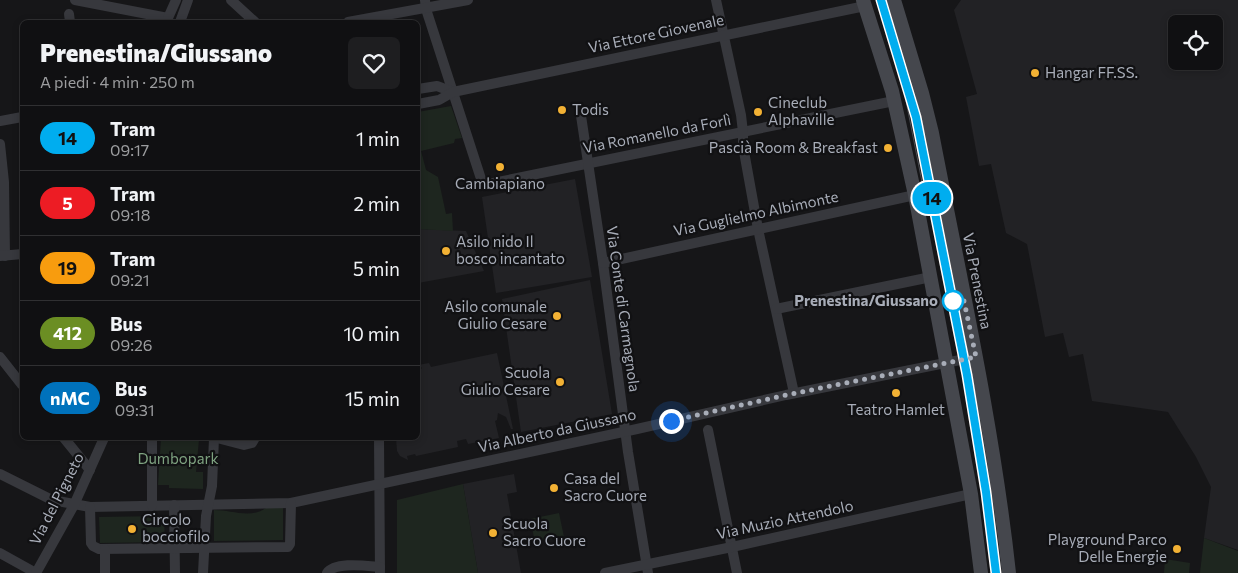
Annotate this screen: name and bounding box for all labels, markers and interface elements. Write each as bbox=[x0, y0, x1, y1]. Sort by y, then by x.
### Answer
street label: Via Ettore Giovenale bbox=[586, 10, 725, 56]
map controls bbox=[1168, 15, 1223, 70]
button: locate bbox=[1168, 15, 1223, 70]
button: heart bbox=[348, 37, 400, 89]
text: Prenestina/Giussano bbox=[40, 38, 272, 67]
place label: Hangar FF.SS. bbox=[1045, 63, 1138, 81]
marker: Hangar FF.SS. bbox=[1029, 67, 1041, 79]
text: A piedi · 4 min · 250 m bbox=[40, 72, 195, 91]
place label: Cineclub Alphaville bbox=[768, 93, 834, 128]
place label: Todis bbox=[572, 100, 609, 118]
marker: Todis bbox=[556, 104, 568, 116]
marker: Cineclub Alphaville bbox=[752, 106, 764, 118]
street label: Via Romanello da Forlì bbox=[581, 110, 733, 156]
text: Tram bbox=[110, 117, 155, 140]
text: 14 bbox=[58, 127, 77, 149]
text: 1 min bbox=[356, 127, 400, 150]
place label: Pascià Room & Breakfast bbox=[709, 138, 878, 156]
text: 09:17 bbox=[110, 140, 149, 159]
marker: Pascià Room & Breakfast bbox=[882, 142, 894, 154]
marker: Cambiapiano bbox=[494, 161, 506, 173]
place label: Cambiapiano bbox=[455, 174, 545, 192]
text: Tram bbox=[110, 182, 155, 205]
line badge: 14 bbox=[910, 182, 954, 214]
street label: Via Guglielmo Albimonte bbox=[672, 187, 840, 239]
text: 14 bbox=[922, 187, 942, 209]
text: 5 bbox=[62, 192, 73, 214]
text: 2 min bbox=[353, 192, 400, 215]
text: 09:18 bbox=[110, 205, 150, 224]
street label: Via Conte di Carmagnola bbox=[603, 225, 645, 393]
street label: Via Prenestina bbox=[960, 231, 996, 330]
place label: Asilo nido Il bosco incantato bbox=[456, 232, 565, 267]
marker: Asilo nido Il bosco incantato bbox=[440, 245, 452, 257]
text: Tram bbox=[110, 247, 155, 270]
text: 19 bbox=[58, 257, 77, 279]
text: 5 min bbox=[353, 257, 400, 280]
text: 09:21 bbox=[110, 270, 150, 289]
marker: Prenestina/Giussano bbox=[942, 290, 964, 312]
place label: Prenestina/Giussano bbox=[794, 291, 938, 309]
place label: Asilo comunale Giulio Cesare bbox=[444, 297, 547, 332]
marker: Asilo comunale Giulio Cesare bbox=[551, 310, 563, 322]
text: Bus bbox=[110, 312, 142, 335]
text: 412 bbox=[53, 322, 82, 344]
text: 10 min bbox=[343, 322, 400, 345]
text: 09:26 bbox=[110, 335, 152, 354]
place label: Scuola Giulio Cesare bbox=[461, 363, 550, 398]
marker: Scuola Giulio Cesare bbox=[554, 376, 566, 388]
text: Bus bbox=[115, 377, 147, 400]
text: nMC bbox=[50, 387, 90, 409]
text: 15 min bbox=[345, 387, 400, 410]
marker: Teatro Hamlet bbox=[890, 387, 902, 399]
text: 09:31 bbox=[115, 400, 155, 419]
place label: Teatro Hamlet bbox=[847, 400, 945, 418]
street label: Via Alberto da Giussano bbox=[476, 404, 638, 456]
your location bbox=[659, 409, 684, 434]
street label: Via del Pigneto bbox=[25, 449, 87, 548]
park label: Dumbopark bbox=[137, 449, 219, 467]
place label: Casa del Sacro Cuore bbox=[564, 469, 647, 504]
marker: Casa del Sacro Cuore bbox=[548, 482, 560, 494]
street label: Via Muzio Attendolo bbox=[715, 496, 855, 542]
place label: Circolo bocciofilo bbox=[142, 510, 210, 545]
place label: Scuola Sacro Cuore bbox=[503, 514, 586, 549]
marker: Circolo bocciofilo bbox=[126, 523, 138, 535]
marker: Scuola Sacro Cuore bbox=[487, 527, 499, 539]
place label: Playground Parco Delle Energie bbox=[1048, 530, 1167, 565]
marker: Playground Parco Delle Energie bbox=[1171, 543, 1183, 555]

